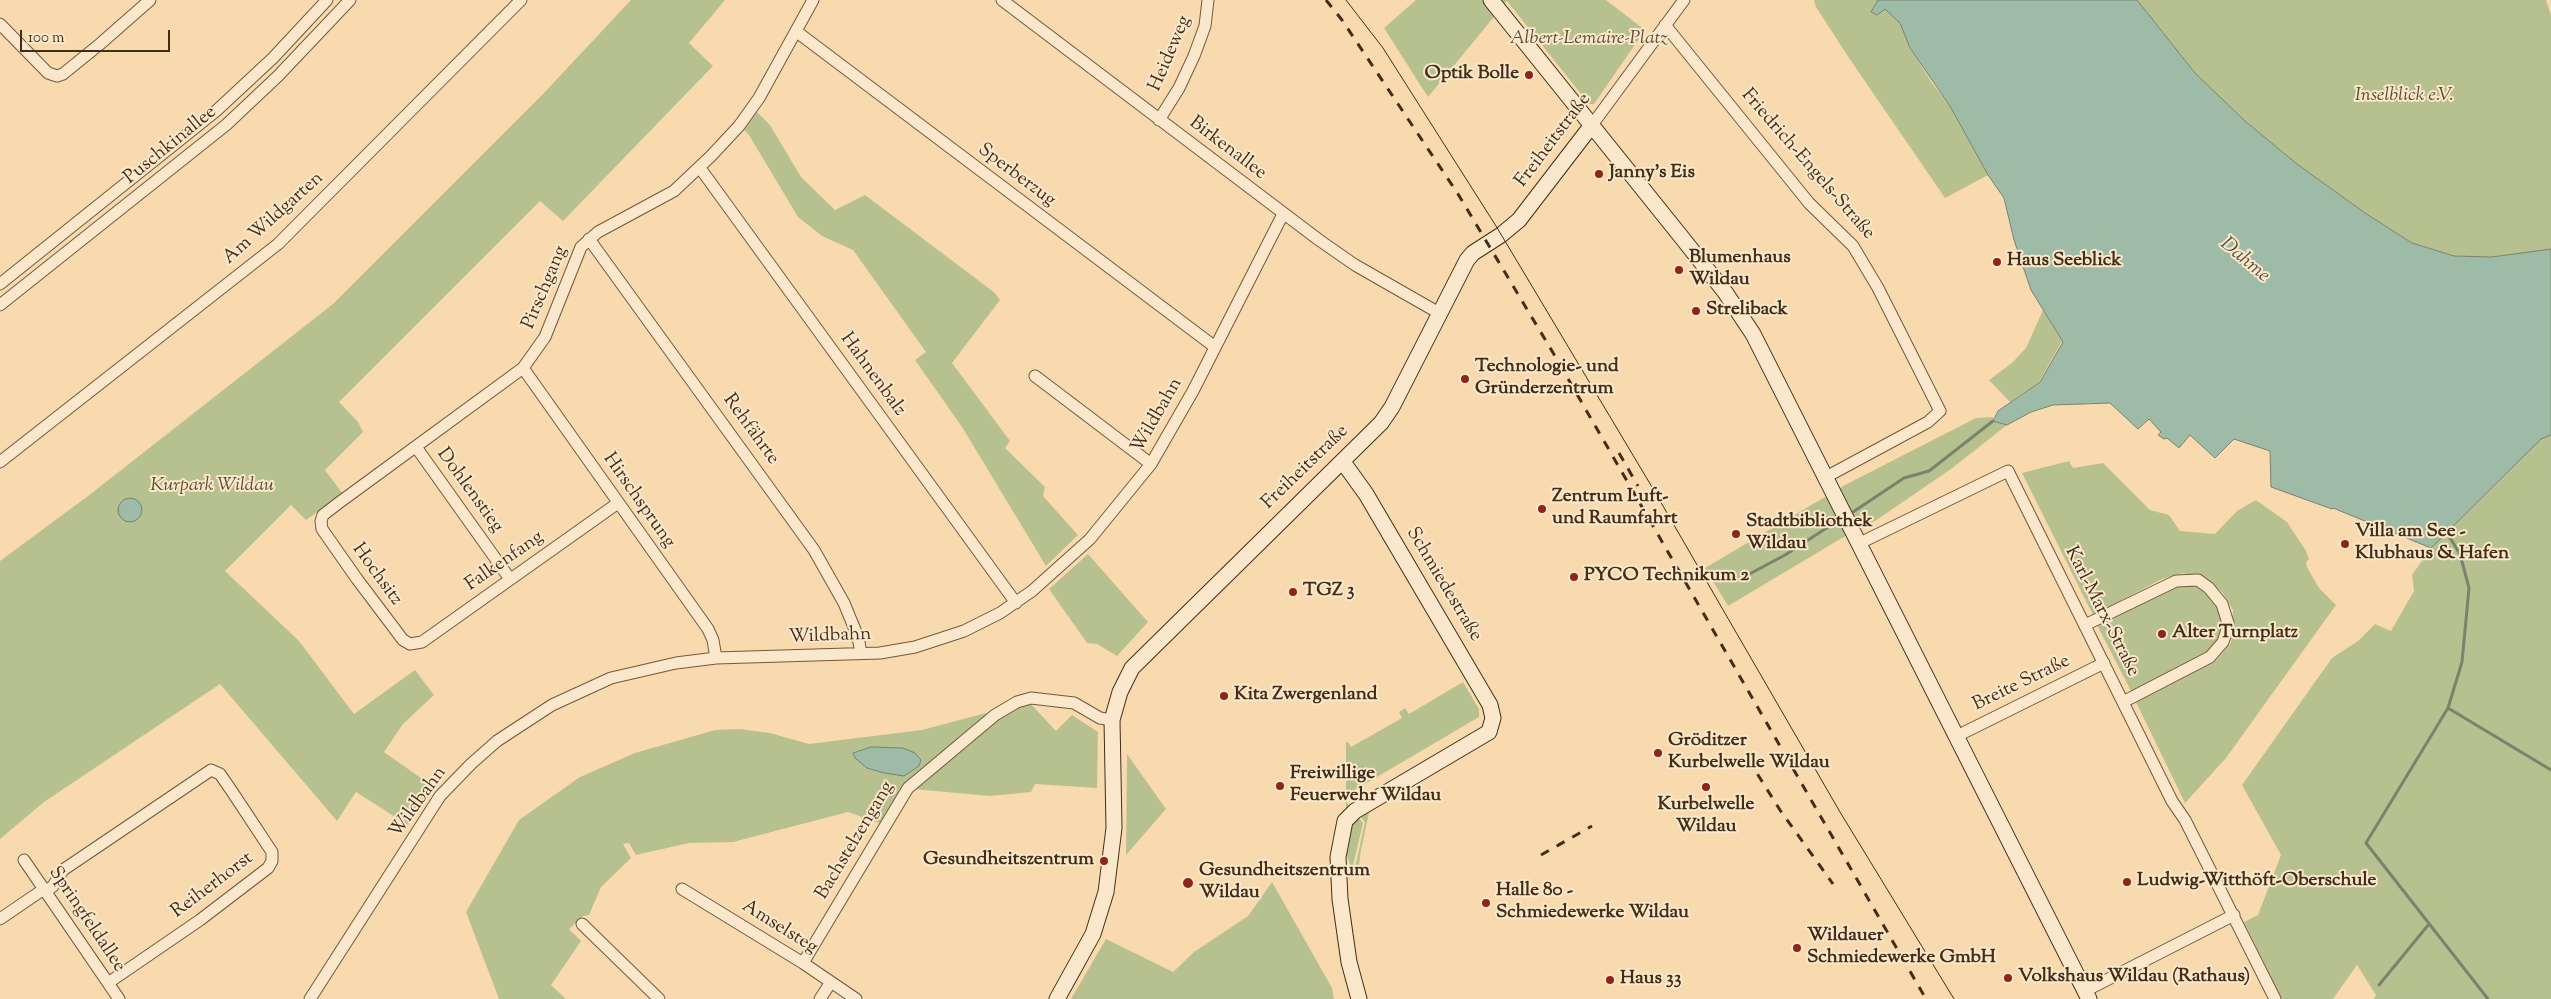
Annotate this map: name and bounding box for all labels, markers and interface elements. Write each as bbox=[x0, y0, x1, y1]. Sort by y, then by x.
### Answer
street label: Heideweg bbox=[1145, 13, 1197, 95]
scale bar bbox=[22, 20, 172, 52]
text: 100 m bbox=[28, 28, 64, 49]
park label: Albert-Lemaire-Platz bbox=[1510, 29, 1668, 51]
place label: Optik Bolle bbox=[1425, 64, 1519, 86]
marker: Optik Bolle bbox=[1523, 69, 1535, 81]
street label: Friedrich-Engels-Straße bbox=[1735, 85, 1879, 245]
park label: Inselblick e.V. bbox=[2355, 86, 2453, 108]
street label: Freiheitstraße bbox=[1511, 89, 1597, 193]
street label: Puschkinallee bbox=[120, 102, 222, 190]
street label: Birkenallee bbox=[1184, 112, 1270, 186]
street label: Sperberzug bbox=[973, 139, 1059, 213]
place label: Janny's Eis bbox=[1609, 163, 1695, 185]
street label: Am Wildgarten bbox=[219, 168, 329, 270]
marker: Janny's Eis bbox=[1593, 168, 1605, 180]
water label: Dahme bbox=[2214, 233, 2274, 289]
street label: Pirschgang bbox=[518, 243, 574, 333]
place label: Blumenhaus Wildau bbox=[1689, 248, 1791, 292]
place label: Haus Seeblick bbox=[2007, 251, 2122, 273]
marker: Haus Seeblick bbox=[1991, 256, 2003, 268]
marker: Blumenhaus Wildau bbox=[1673, 264, 1685, 276]
place label: Streliback bbox=[1706, 300, 1788, 322]
marker: Streliback bbox=[1690, 305, 1702, 317]
street label: Hahnenbalz bbox=[834, 329, 910, 421]
place label: Technologie- und Gründerzentrum bbox=[1475, 357, 1619, 401]
marker: Technologie- und Gründerzentrum bbox=[1459, 373, 1471, 385]
street label: Wildbahn bbox=[1127, 374, 1189, 458]
street label: Rehfährte bbox=[717, 390, 783, 470]
street label: Freiheitstraße bbox=[1258, 421, 1354, 515]
street label: Dohlenstieg bbox=[431, 444, 507, 538]
street label: Hirschsprung bbox=[597, 449, 679, 553]
park label: Kurpark Wildau bbox=[150, 476, 274, 498]
place label: Zentrum Luft- und Raumfahrt bbox=[1552, 487, 1677, 531]
marker: Zentrum Luft- und Raumfahrt bbox=[1536, 503, 1548, 515]
place label: Stadtbibliothek Wildau bbox=[1746, 512, 1873, 556]
place label: Villa am See - Klubhaus & Hafen bbox=[2355, 522, 2509, 566]
street label: Schmiedestraße bbox=[1400, 524, 1486, 646]
street label: Falkenfang bbox=[462, 527, 548, 597]
marker: Stadtbibliothek Wildau bbox=[1730, 528, 1742, 540]
marker: Villa am See - Klubhaus & Hafen bbox=[2339, 538, 2351, 550]
street label: Hochsitz bbox=[346, 539, 406, 611]
street label: Karl-Marx-Straße bbox=[2058, 543, 2144, 681]
place label: PYCO Technikum 2 bbox=[1584, 566, 1749, 588]
marker: PYCO Technikum 2 bbox=[1568, 571, 1580, 583]
place label: TGZ 3 bbox=[1303, 581, 1354, 603]
marker: TGZ 3 bbox=[1287, 586, 1299, 598]
place label: Alter Turnplatz bbox=[2172, 623, 2298, 645]
street label: Wildbahn bbox=[788, 624, 872, 650]
marker: Alter Turnplatz bbox=[2156, 628, 2168, 640]
street label: Breite Straße bbox=[1970, 651, 2074, 717]
place label: Kita Zwergenland bbox=[1234, 685, 1378, 707]
marker: Kita Zwergenland bbox=[1218, 690, 1230, 702]
place label: Gröditzer Kurbelwelle Wildau bbox=[1668, 731, 1830, 775]
marker: Gröditzer Kurbelwelle Wildau bbox=[1652, 747, 1664, 759]
street label: Wildbahn bbox=[385, 763, 453, 843]
place label: Freiwillige Feuerwehr Wildau bbox=[1290, 764, 1441, 808]
street label: Bachstelzengang bbox=[812, 778, 900, 904]
marker: Freiwillige Feuerwehr Wildau bbox=[1274, 780, 1286, 792]
marker: Kurbelwelle Wildau bbox=[1700, 781, 1712, 793]
place label: Kurbelwelle Wildau bbox=[1658, 795, 1754, 839]
street label: Reiherhorst bbox=[168, 848, 258, 924]
place label: Gesundheitszentrum bbox=[923, 850, 1094, 872]
marker: Gesundheitszentrum bbox=[1098, 855, 1110, 867]
place label: Gesundheitszentrum Wildau bbox=[1199, 861, 1370, 905]
street label: Springfeldallee bbox=[42, 863, 130, 977]
place label: Ludwig-Witthöft-Oberschule bbox=[2137, 871, 2376, 893]
marker: Gesundheitszentrum Wildau bbox=[1181, 876, 1195, 890]
marker: Ludwig-Witthöft-Oberschule bbox=[2121, 876, 2133, 888]
place label: Halle 80 - Schmiedewerke Wildau bbox=[1496, 881, 1689, 925]
street label: Amselsteg bbox=[737, 896, 821, 960]
marker: Halle 80 - Schmiedewerke Wildau bbox=[1480, 897, 1492, 909]
place label: Wildauer Schmiedewerke GmbH bbox=[1807, 926, 1996, 970]
marker: Wildauer Schmiedewerke GmbH bbox=[1791, 942, 1803, 954]
place label: Volkshaus Wildau (Rathaus) bbox=[2018, 967, 2250, 989]
place label: Haus 33 bbox=[1620, 969, 1681, 991]
marker: Volkshaus Wildau (Rathaus) bbox=[2002, 972, 2014, 984]
marker: Haus 33 bbox=[1604, 974, 1616, 986]

